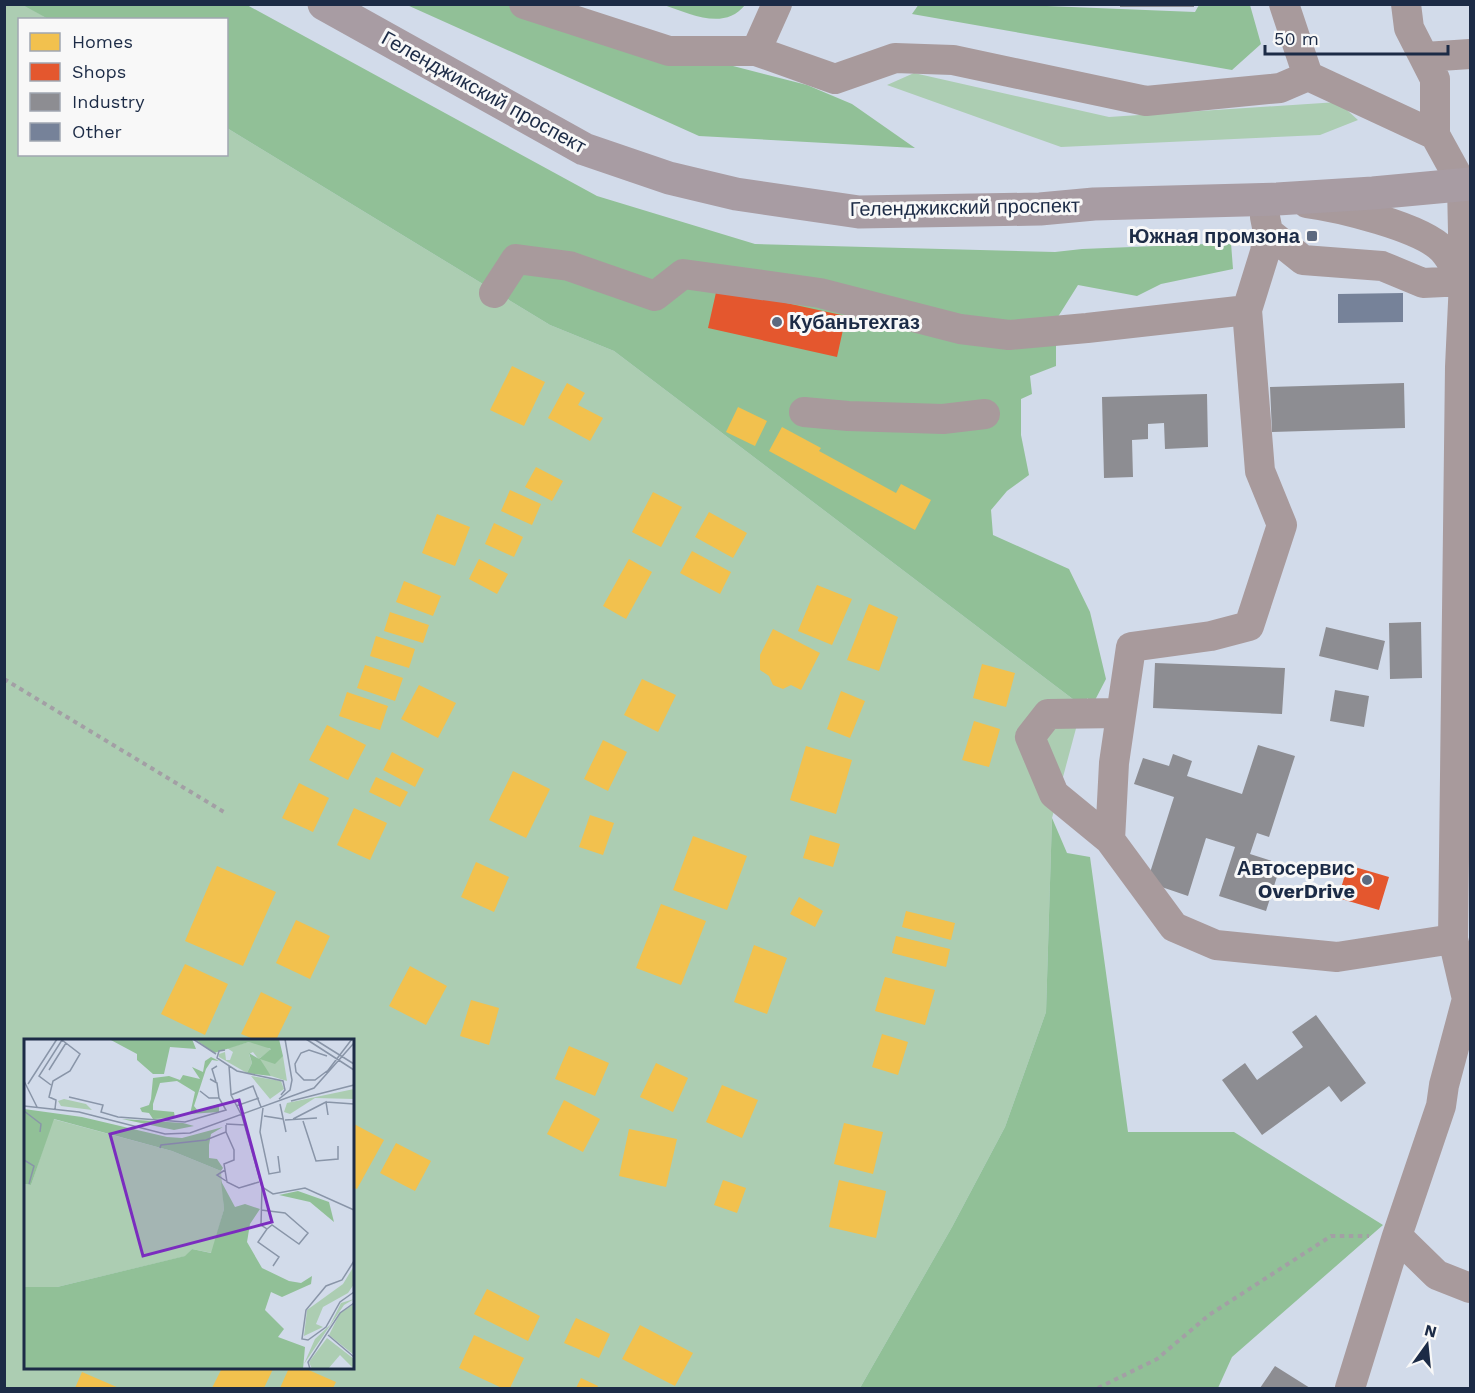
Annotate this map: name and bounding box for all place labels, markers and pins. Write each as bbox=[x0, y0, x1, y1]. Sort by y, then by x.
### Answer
place label: Южная промзона bbox=[1129, 224, 1301, 248]
marker: Южная промзона bbox=[1305, 229, 1319, 243]
place label: Кубаньтехгаз bbox=[789, 310, 920, 334]
marker: Кубаньтехгаз bbox=[770, 315, 784, 329]
place label: Автосервис OverDrive bbox=[1237, 856, 1355, 903]
marker: Автосервис OverDrive bbox=[1360, 873, 1374, 887]

